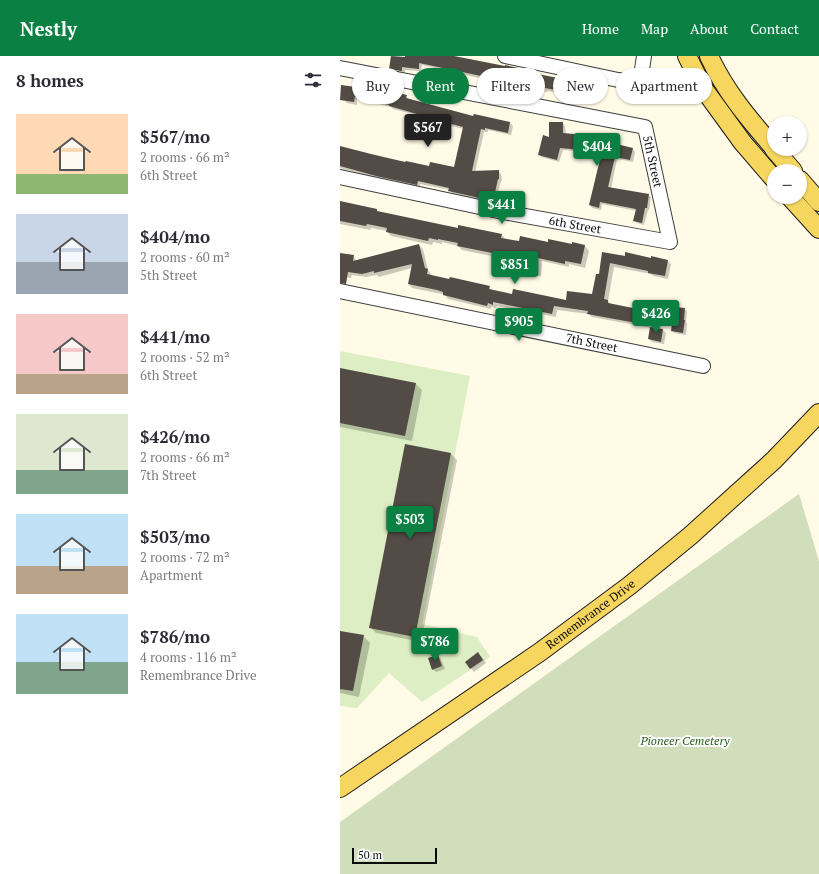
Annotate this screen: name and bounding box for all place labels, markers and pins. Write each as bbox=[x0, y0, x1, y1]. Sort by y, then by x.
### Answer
pin: $567 bbox=[404, 114, 452, 148]
pin: $404 bbox=[573, 133, 621, 167]
pin: $441 bbox=[478, 191, 526, 225]
pin: $851 bbox=[491, 251, 539, 285]
pin: $426 bbox=[632, 300, 680, 334]
pin: $905 bbox=[495, 308, 543, 342]
pin: $503 bbox=[386, 506, 434, 540]
pin: $786 bbox=[411, 628, 459, 662]

